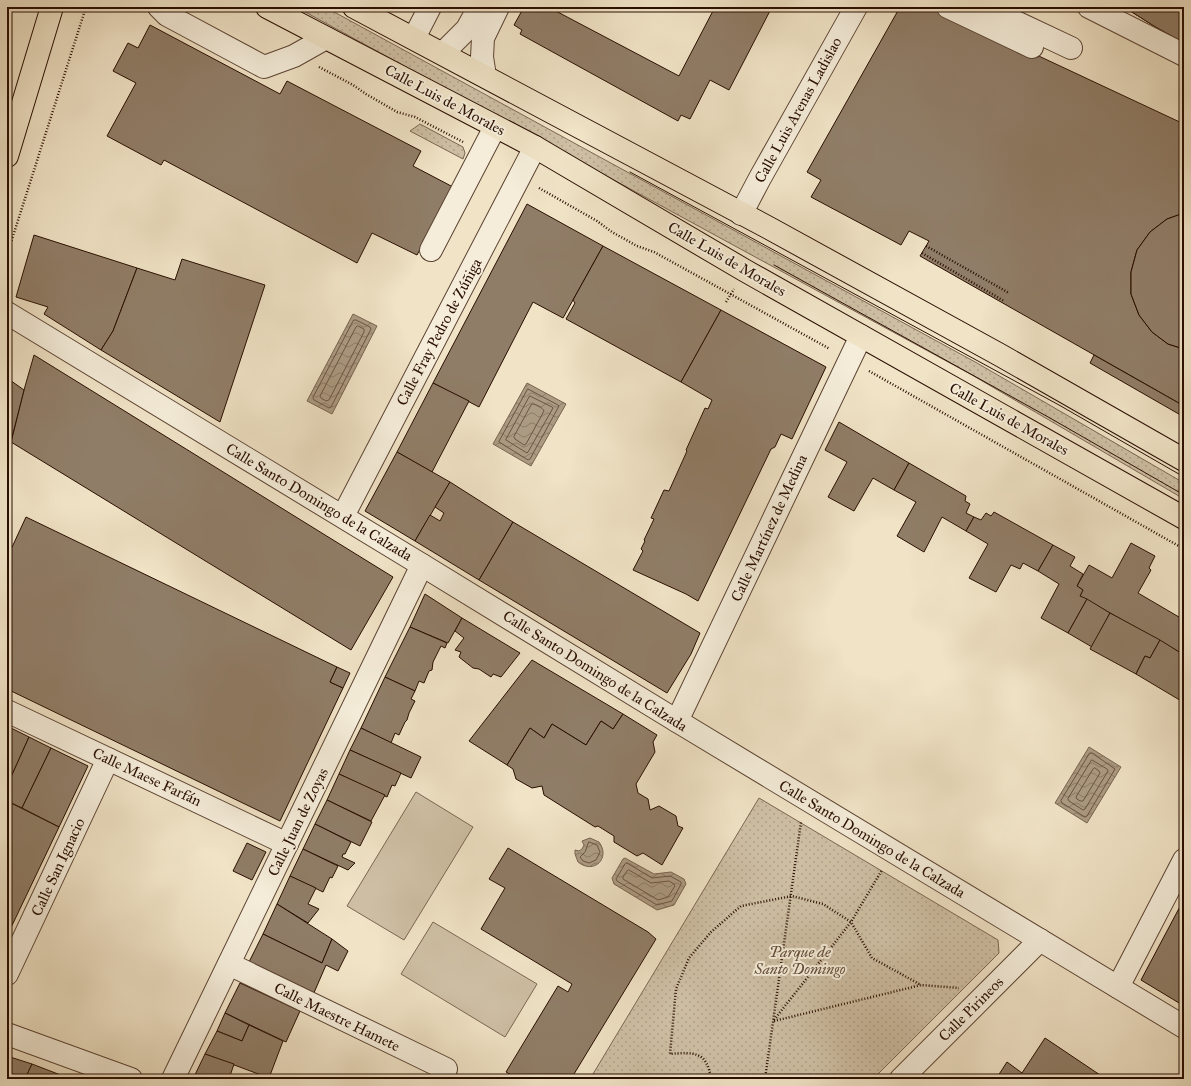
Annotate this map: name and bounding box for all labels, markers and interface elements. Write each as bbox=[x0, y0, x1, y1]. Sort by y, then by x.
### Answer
street label: Calle Luis Arenas Ladislao bbox=[750, 34, 846, 186]
street label: Calle Luis de Morales bbox=[382, 61, 508, 139]
street label: Calle Luis de Morales bbox=[665, 218, 789, 300]
street label: Calle Fray Pedro de Zúñiga bbox=[393, 255, 486, 409]
street label: Calle Luis de Morales bbox=[946, 379, 1072, 459]
street label: Calle Santo Domingo de la Calzada bbox=[223, 439, 416, 565]
street label: Calle Martínez de Medina bbox=[727, 451, 811, 604]
street label: Calle Santo Domingo de la Calzada bbox=[500, 607, 691, 736]
street label: Calle Maese Farfán bbox=[90, 744, 204, 810]
street label: Calle Juan de Zoyas bbox=[264, 765, 333, 880]
street label: Calle Santo Domingo de la Calzada bbox=[776, 776, 969, 902]
street label: Calle San Ignacio bbox=[27, 815, 89, 919]
park label: Parque de Santo Domingo bbox=[753, 943, 846, 978]
street label: Calle Pirineos bbox=[935, 973, 1007, 1045]
street label: Calle Maestre Hamete bbox=[271, 979, 403, 1055]

